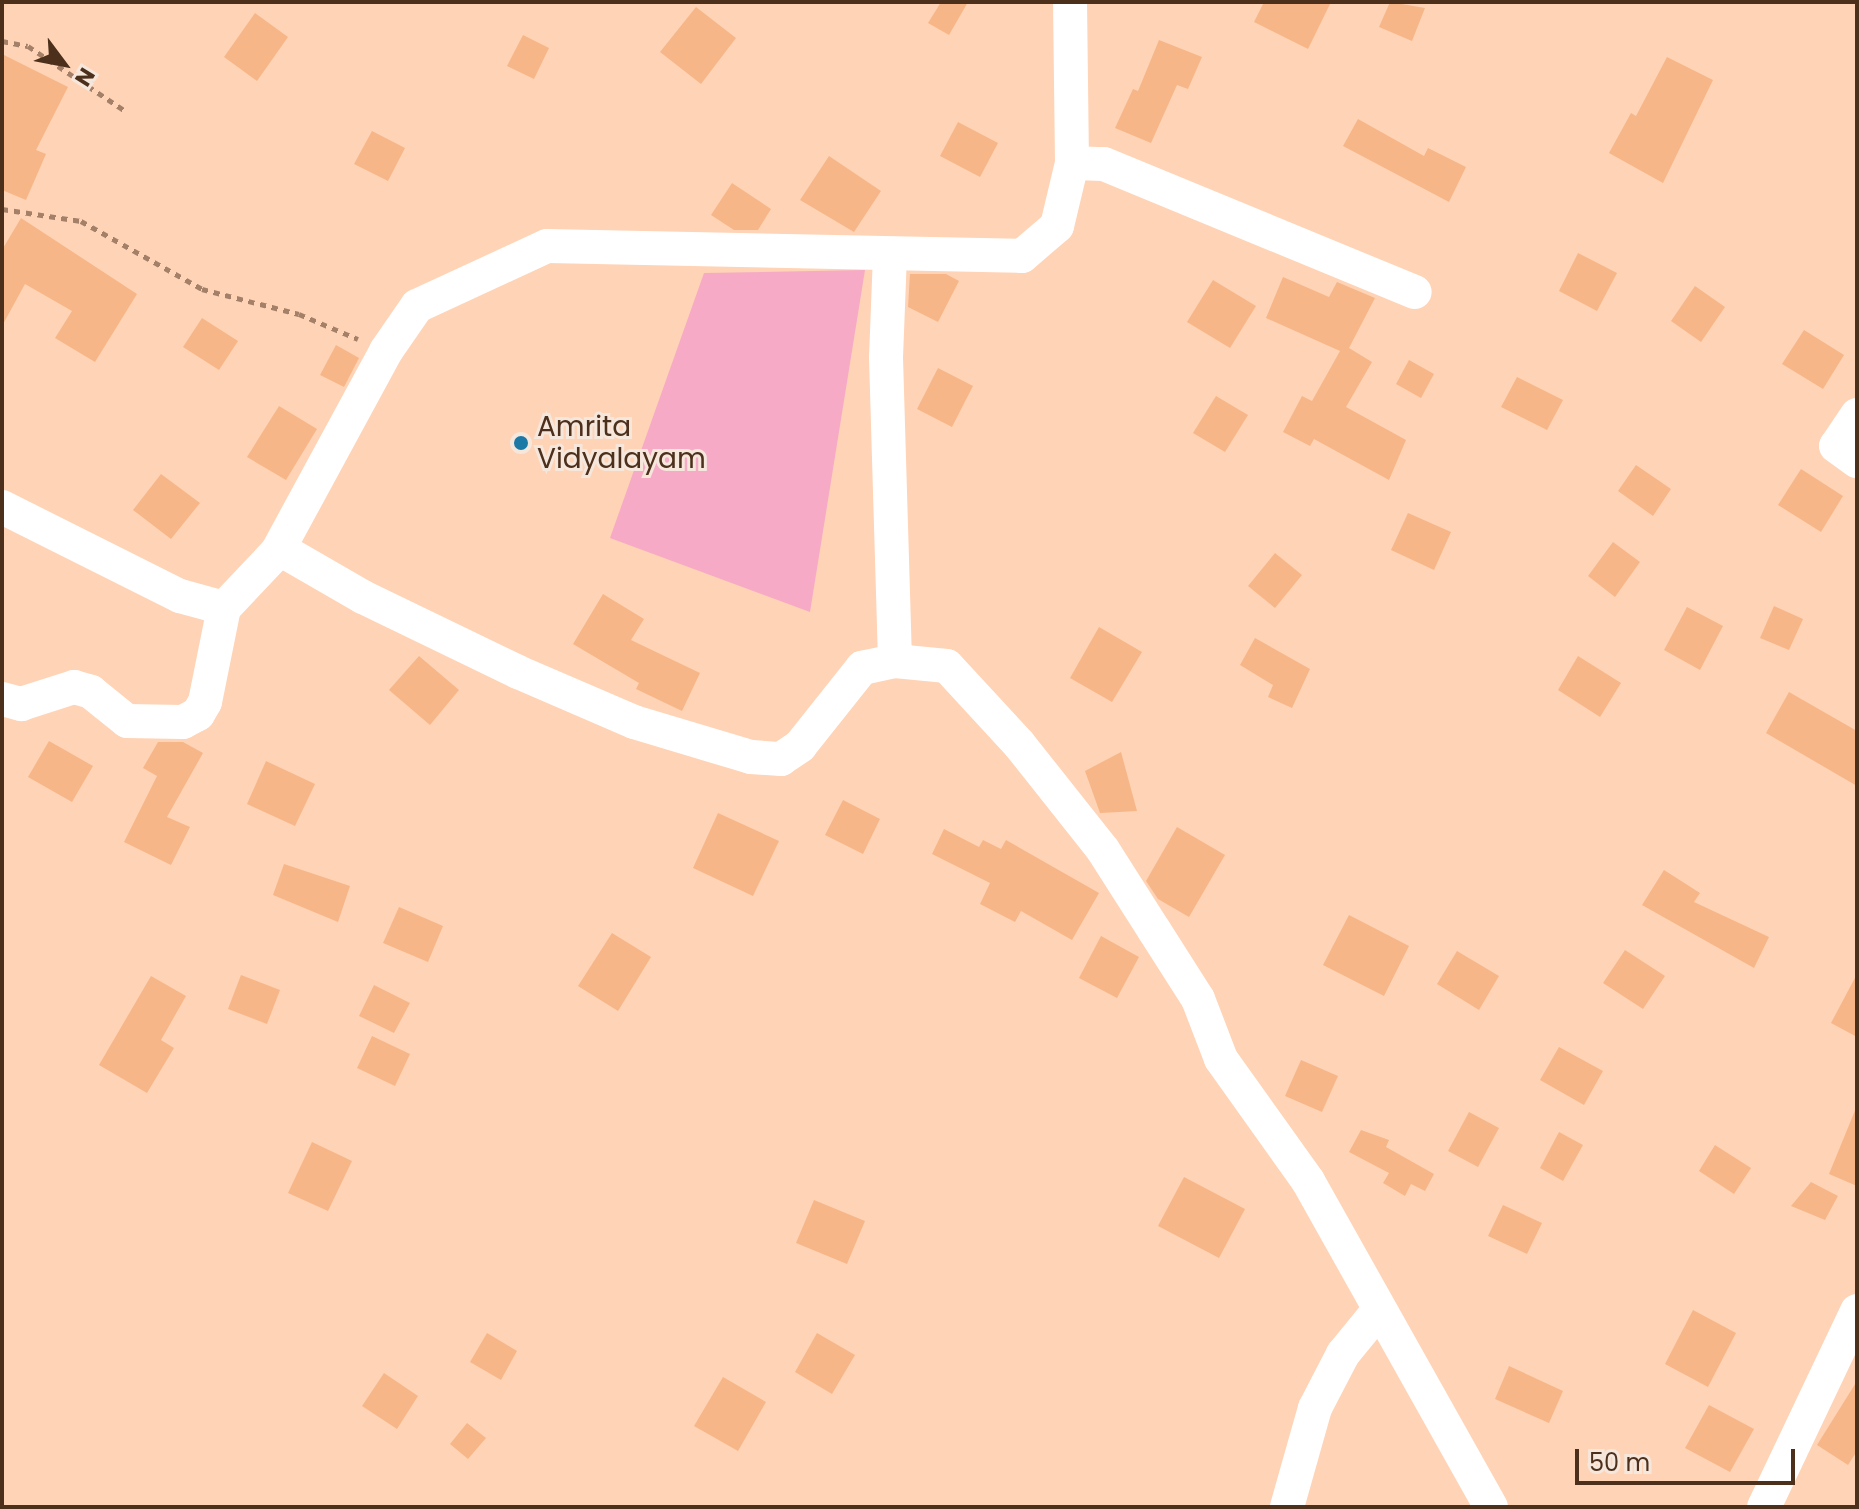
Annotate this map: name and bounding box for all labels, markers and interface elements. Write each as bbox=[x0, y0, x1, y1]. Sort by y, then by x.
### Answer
north arrow bbox=[24, 24, 104, 104]
text: N bbox=[67, 62, 102, 92]
place label: Amrita Vidyalayam bbox=[537, 410, 706, 476]
marker: Amrita Vidyalayam bbox=[512, 434, 530, 452]
scale bar bbox=[1579, 1433, 1799, 1483]
text: 50 m bbox=[1589, 1446, 1650, 1479]

